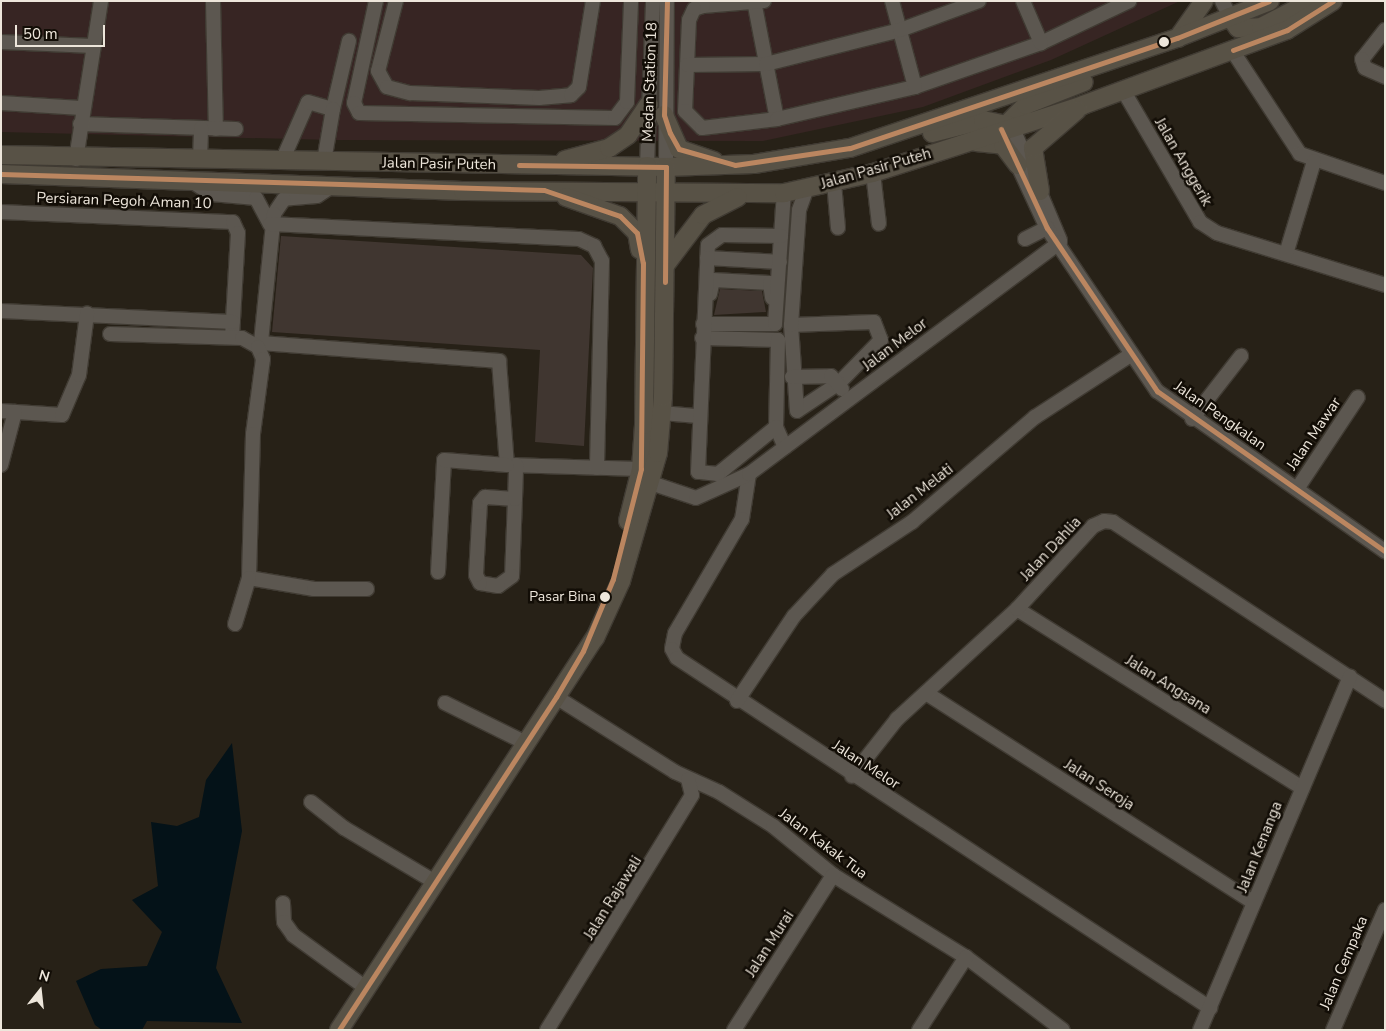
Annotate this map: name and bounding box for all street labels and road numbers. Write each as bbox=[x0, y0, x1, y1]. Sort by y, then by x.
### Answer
street label: Medan Station 18 bbox=[639, 22, 661, 142]
street label: Jalan Anggerik bbox=[1150, 115, 1216, 209]
street label: Jalan Pasir Puteh bbox=[819, 145, 933, 193]
street label: Jalan Pasir Puteh bbox=[382, 154, 496, 174]
street label: Persiaran Pegoh Aman 10 bbox=[36, 189, 212, 213]
street label: Jalan Melor bbox=[859, 315, 931, 375]
street label: Jalan Pengkalan bbox=[1170, 378, 1270, 454]
street label: Jalan Mawar bbox=[1283, 394, 1345, 474]
street label: Jalan Melati bbox=[883, 460, 957, 524]
street label: Jalan Dahlia bbox=[1017, 513, 1085, 585]
street label: Jalan Angsana bbox=[1122, 652, 1214, 718]
street label: Jalan Melor bbox=[829, 737, 903, 793]
street label: Jalan Seroja bbox=[1061, 756, 1137, 814]
street label: Jalan Kenanga bbox=[1234, 799, 1286, 895]
street label: Jalan Kakak Tua bbox=[775, 805, 871, 883]
street label: Jalan Rajawali bbox=[580, 853, 646, 943]
street label: Jalan Murai bbox=[742, 907, 798, 981]
street label: Jalan Cempaka bbox=[1316, 913, 1372, 1013]

